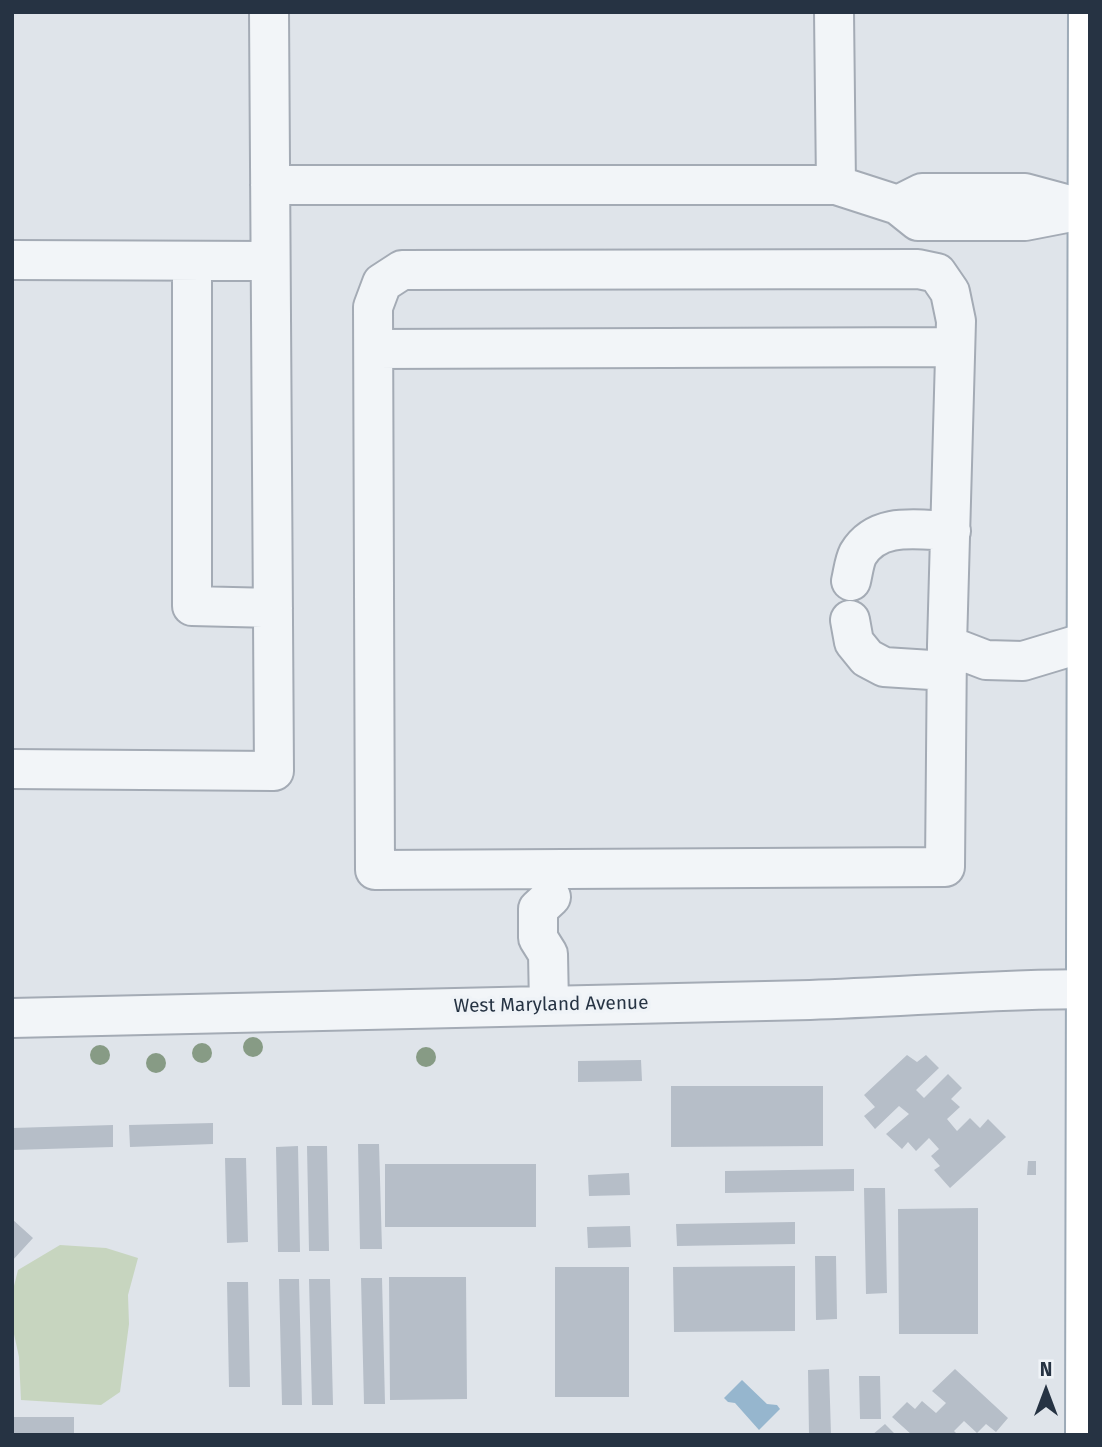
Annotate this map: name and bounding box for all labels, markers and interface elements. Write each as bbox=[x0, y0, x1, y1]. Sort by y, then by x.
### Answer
street label: West Maryland Avenue bbox=[453, 992, 649, 1018]
north arrow bbox=[1011, 1356, 1081, 1426]
text: N bbox=[1040, 1358, 1052, 1381]

